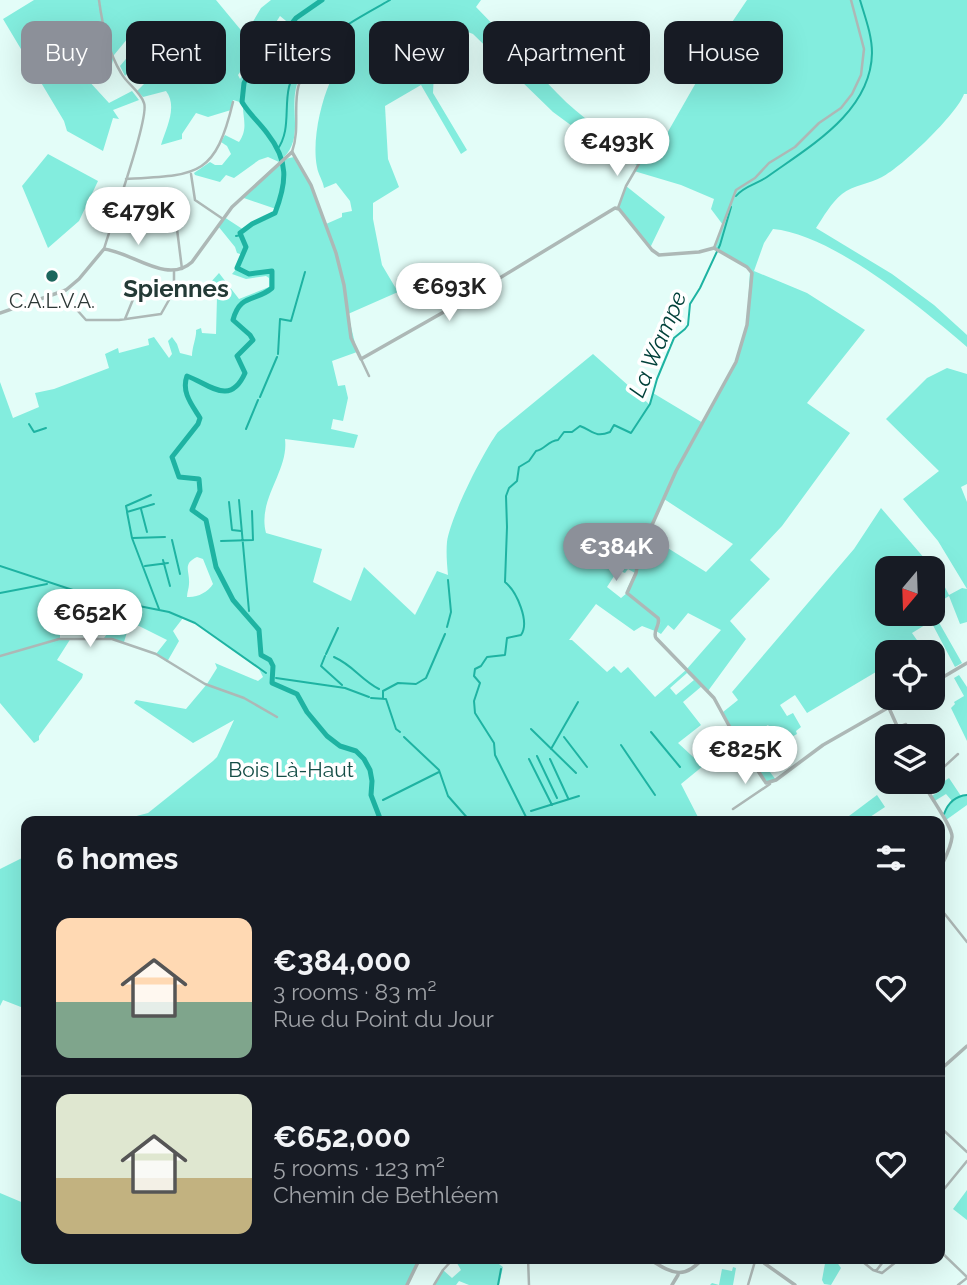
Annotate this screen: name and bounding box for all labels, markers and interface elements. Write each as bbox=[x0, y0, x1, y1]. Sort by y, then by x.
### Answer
chip: Buy bbox=[21, 21, 112, 84]
chip: Rent bbox=[126, 21, 226, 84]
chip: Filters bbox=[240, 21, 355, 84]
chip: New bbox=[369, 21, 469, 84]
chip: Apartment bbox=[483, 21, 650, 84]
chip: House bbox=[664, 21, 783, 84]
pin: €493K bbox=[568, 118, 666, 178]
text: €493K bbox=[580, 127, 654, 154]
pin: €479K bbox=[89, 188, 187, 247]
text: €479K bbox=[101, 196, 175, 223]
pin: €693K bbox=[400, 264, 498, 323]
marker: C.A.L.V.A. bbox=[44, 268, 60, 284]
text: €693K bbox=[412, 272, 486, 299]
district label: Spiennes bbox=[123, 274, 229, 303]
water label: La Wampe bbox=[623, 287, 691, 401]
place label: C.A.L.V.A. bbox=[9, 288, 95, 313]
pin: €384K bbox=[567, 524, 665, 583]
text: €384K bbox=[579, 532, 653, 559]
north arrow bbox=[875, 556, 945, 626]
map controls bbox=[875, 556, 945, 794]
pin: €652K bbox=[41, 590, 139, 649]
text: €652K bbox=[53, 598, 127, 625]
button: locate bbox=[875, 640, 945, 710]
button: layers bbox=[875, 724, 945, 794]
pin: €825K bbox=[696, 726, 794, 786]
text: €825K bbox=[708, 735, 782, 762]
park label: Bois Là-Haut bbox=[228, 757, 354, 782]
icon: filters bbox=[872, 839, 910, 877]
text: 6 homes bbox=[56, 841, 178, 876]
text: €384,000 bbox=[273, 943, 411, 978]
icon: home bbox=[112, 946, 196, 1030]
icon: heart bbox=[872, 969, 910, 1007]
text: 3 rooms · 83 m² bbox=[273, 978, 436, 1005]
text: Rue du Point du Jour bbox=[273, 1005, 494, 1032]
text: €652,000 bbox=[273, 1119, 411, 1154]
icon: home bbox=[112, 1122, 196, 1206]
icon: heart bbox=[872, 1145, 910, 1183]
text: 5 rooms · 123 m² bbox=[273, 1154, 445, 1181]
text: Chemin de Bethléem bbox=[273, 1181, 499, 1208]

